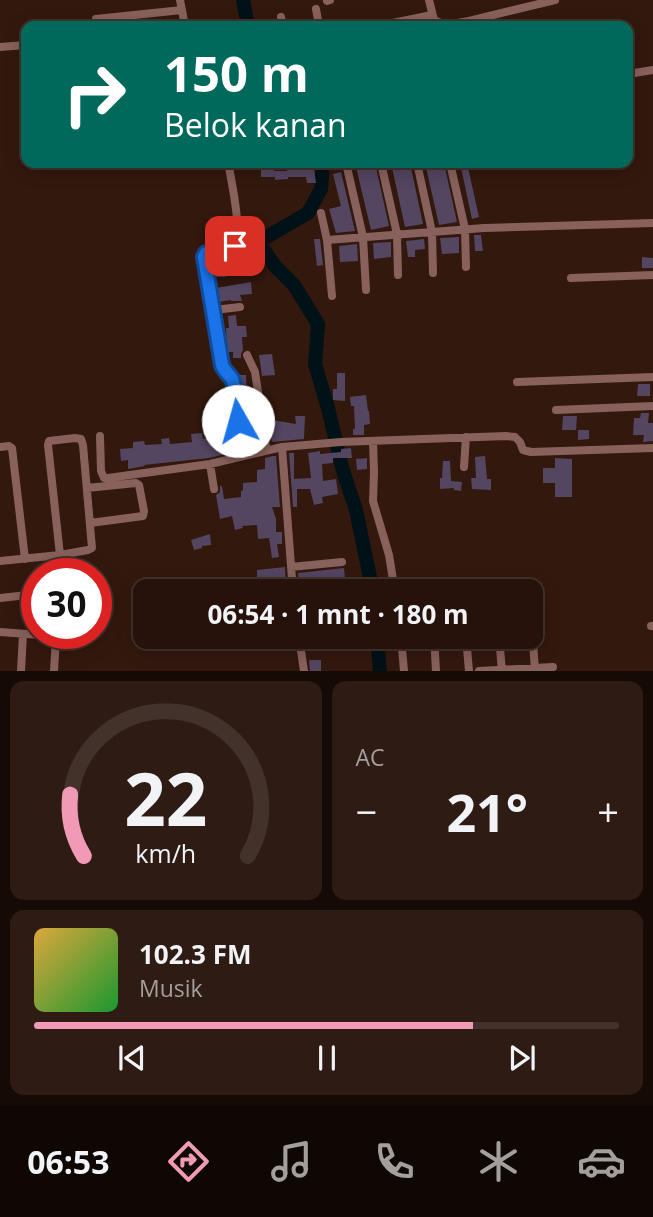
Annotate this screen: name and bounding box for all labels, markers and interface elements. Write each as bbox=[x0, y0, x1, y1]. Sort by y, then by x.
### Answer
text: 150 m bbox=[164, 40, 309, 106]
icon: right bbox=[49, 49, 140, 140]
text: Belok kanan bbox=[164, 103, 347, 146]
pin bbox=[205, 216, 265, 276]
icon: arrive bbox=[216, 227, 254, 265]
position arrow bbox=[201, 384, 275, 458]
speed limit sign: 30 bbox=[21, 558, 112, 649]
text: 06:54 · 1 mnt · 180 m bbox=[207, 596, 469, 632]
text: AC bbox=[356, 741, 385, 773]
text: 22 bbox=[124, 749, 207, 848]
text: 21° bbox=[446, 776, 528, 847]
text: − bbox=[356, 785, 377, 837]
text: + bbox=[597, 785, 619, 837]
text: km/h bbox=[135, 836, 196, 870]
text: 102.3 FM bbox=[139, 936, 251, 972]
text: Musik bbox=[139, 972, 203, 1004]
icon: previous bbox=[113, 1039, 151, 1077]
icon: pause bbox=[308, 1039, 346, 1077]
icon: next bbox=[503, 1039, 541, 1077]
icon: directions bbox=[164, 1137, 213, 1186]
icon: music bbox=[267, 1137, 316, 1186]
icon: phone bbox=[370, 1137, 419, 1186]
icon: climate bbox=[474, 1137, 523, 1186]
icon: car bbox=[577, 1137, 626, 1186]
text: 06:53 bbox=[27, 1140, 109, 1183]

